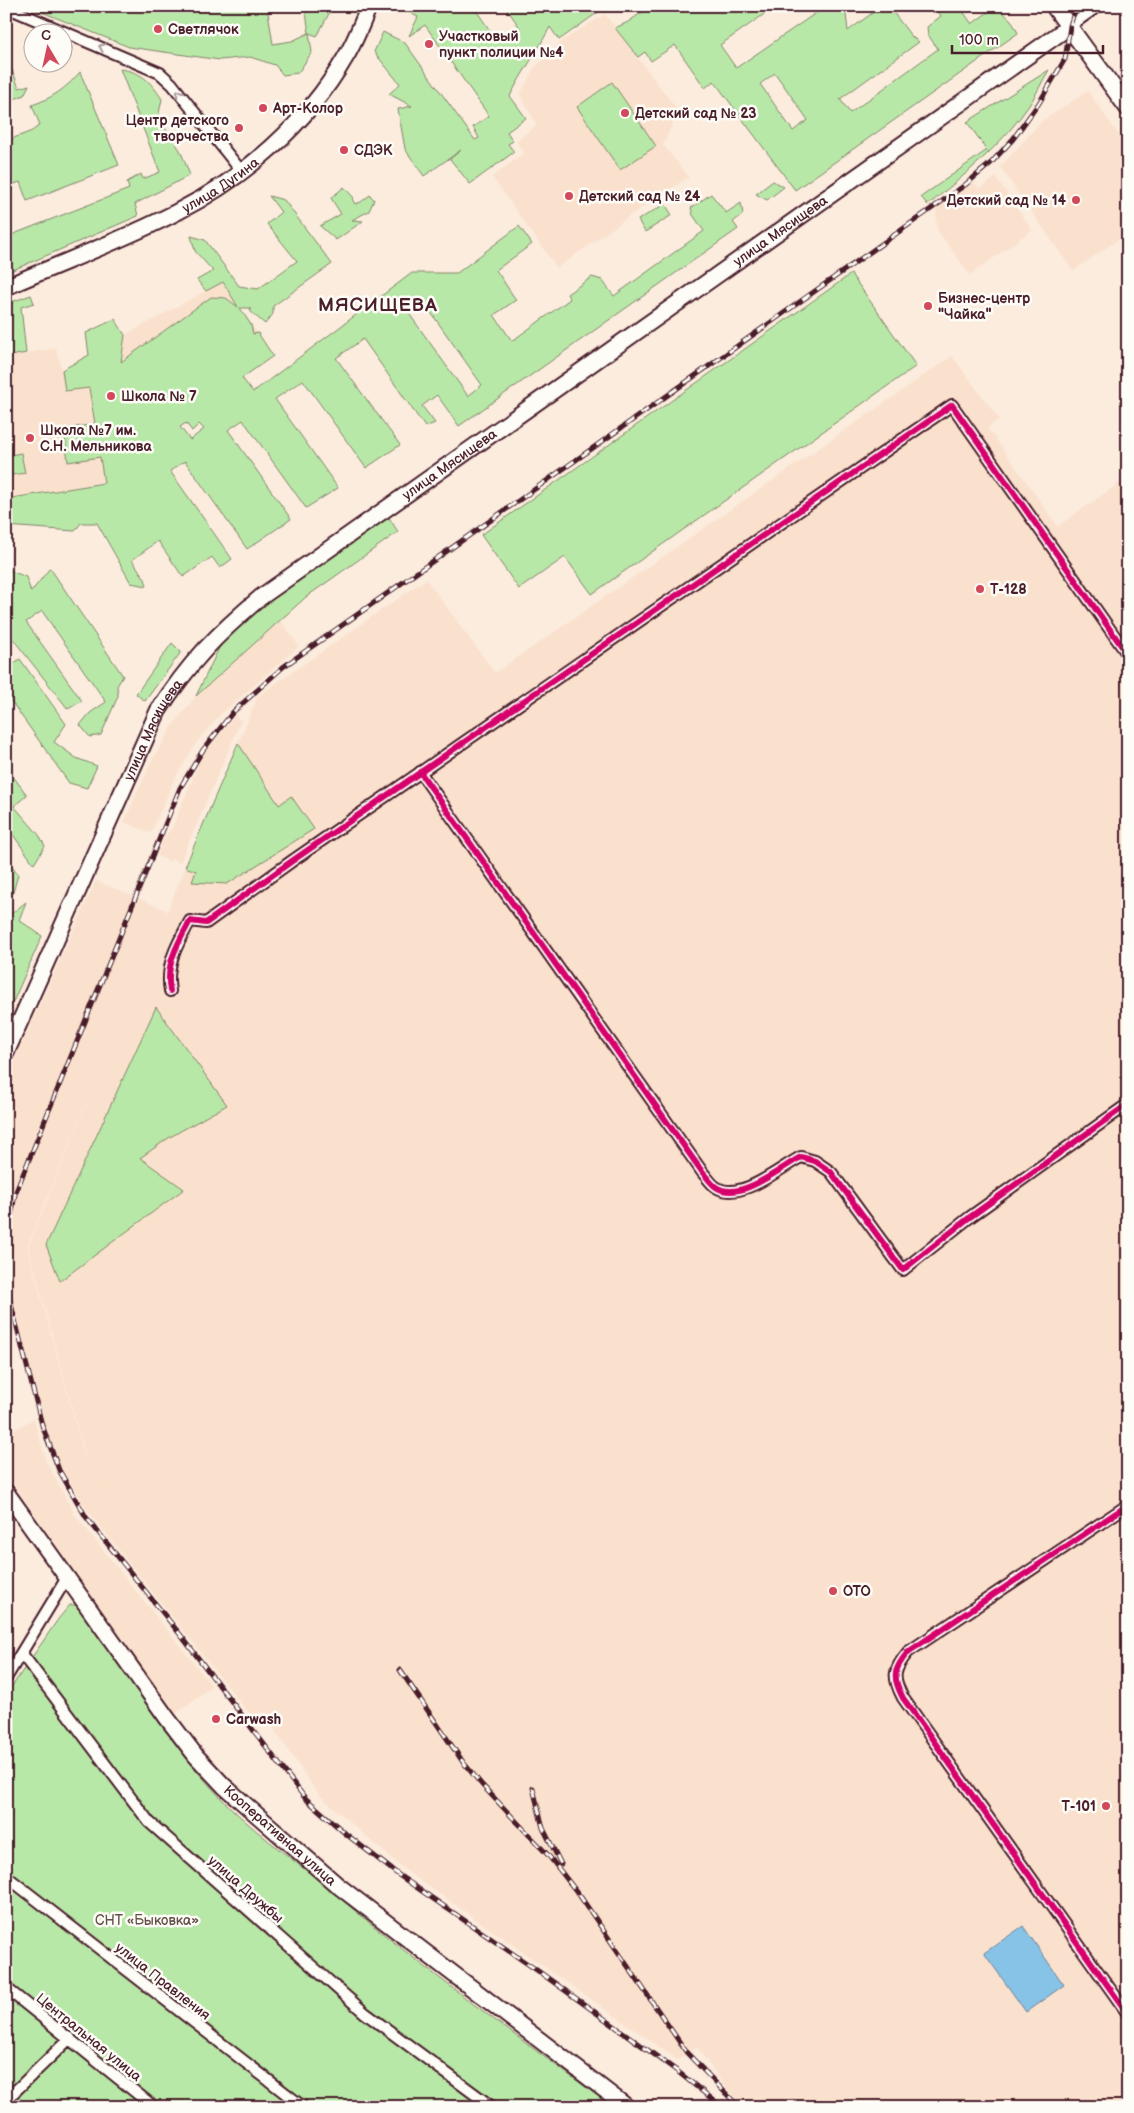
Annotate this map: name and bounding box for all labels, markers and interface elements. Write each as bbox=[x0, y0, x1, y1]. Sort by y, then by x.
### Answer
place label: Светлячок bbox=[168, 21, 239, 38]
north arrow bbox=[22, 22, 72, 72]
scale bar bbox=[952, 22, 1103, 54]
marker: Светлячок bbox=[152, 23, 164, 35]
text: С bbox=[40, 26, 52, 45]
place label: Участковый пункт полиции №4 bbox=[439, 28, 564, 61]
text: 100 m bbox=[959, 31, 999, 50]
marker: Участковый пункт полиции №4 bbox=[423, 38, 435, 50]
one-way arrow bbox=[98, 43, 107, 54]
one-way arrow bbox=[175, 89, 184, 98]
place label: Арт-Колор bbox=[272, 100, 344, 117]
marker: Арт-Колор bbox=[257, 102, 269, 114]
place label: Детский сад № 23 bbox=[635, 105, 756, 122]
marker: Детский сад № 23 bbox=[619, 107, 631, 119]
place label: Центр детского творчества bbox=[126, 112, 230, 145]
marker: Центр детского творчества bbox=[233, 122, 245, 134]
place label: СДЭК bbox=[354, 142, 393, 159]
marker: СДЭК bbox=[338, 144, 350, 156]
street label: улица Дугина bbox=[179, 153, 263, 217]
place label: Детский сад № 24 bbox=[579, 188, 701, 205]
marker: Детский сад № 24 bbox=[563, 190, 575, 202]
street label: улица Мясищева bbox=[730, 191, 832, 270]
place label: Детский сад № 14 bbox=[947, 192, 1067, 209]
marker: Детский сад № 14 bbox=[1070, 194, 1082, 206]
place label: Бизнес-центр "Чайка" bbox=[938, 290, 1031, 323]
district label: МЯСИЩЕВА bbox=[318, 294, 438, 317]
marker: Бизнес-центр "Чайка" bbox=[922, 300, 934, 312]
place label: Школа № 7 bbox=[121, 388, 197, 405]
marker: Школа № 7 bbox=[105, 390, 117, 402]
place label: Школа №7 им. С.Н. Мельникова bbox=[40, 422, 152, 455]
street label: улица Мясищева bbox=[399, 425, 501, 504]
marker: Школа №7 им. С.Н. Мельникова bbox=[24, 432, 36, 444]
place label: Т-128 bbox=[990, 581, 1027, 598]
marker: Т-128 bbox=[974, 583, 986, 595]
street label: улица Мясищева bbox=[120, 676, 187, 783]
place label: ОТО bbox=[843, 1583, 871, 1600]
marker: ОТО bbox=[827, 1585, 839, 1597]
place label: Carwash bbox=[226, 1711, 281, 1728]
marker: Carwash bbox=[210, 1713, 222, 1725]
street label: Кооперативная улица bbox=[220, 1782, 340, 1890]
place label: Т-101 bbox=[1061, 1798, 1096, 1815]
marker: Т-101 bbox=[1100, 1800, 1112, 1812]
street label: улица Дружбы bbox=[205, 1852, 287, 1927]
park label: СНТ «Быковка» bbox=[95, 1912, 199, 1929]
street label: улица Правления bbox=[112, 1939, 214, 2024]
street label: Центральная улица bbox=[33, 1990, 145, 2086]

